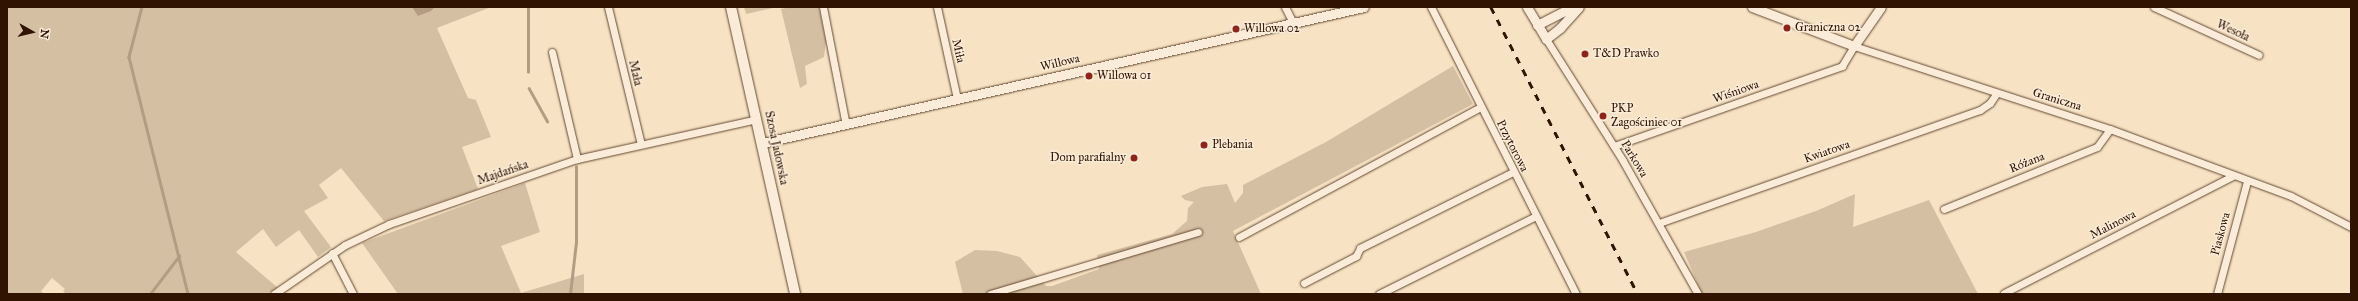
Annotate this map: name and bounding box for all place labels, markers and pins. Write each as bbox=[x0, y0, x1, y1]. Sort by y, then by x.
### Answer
place label: Graniczna 02 bbox=[1795, 21, 1861, 35]
place label: Willowa 02 bbox=[1244, 22, 1300, 36]
marker: Graniczna 02 bbox=[1782, 23, 1792, 33]
marker: Willowa 02 bbox=[1231, 24, 1241, 34]
place label: T&D Prawko bbox=[1593, 47, 1659, 61]
marker: T&D Prawko bbox=[1580, 49, 1590, 59]
place label: Willowa 01 bbox=[1097, 69, 1151, 83]
marker: Willowa 01 bbox=[1084, 71, 1094, 81]
place label: PKP Zagościniec 01 bbox=[1611, 102, 1682, 130]
marker: PKP Zagościniec 01 bbox=[1598, 111, 1608, 121]
place label: Plebania bbox=[1212, 138, 1253, 152]
marker: Plebania bbox=[1199, 140, 1209, 150]
place label: Dom parafialny bbox=[1050, 151, 1126, 165]
marker: Dom parafialny bbox=[1129, 153, 1139, 163]

